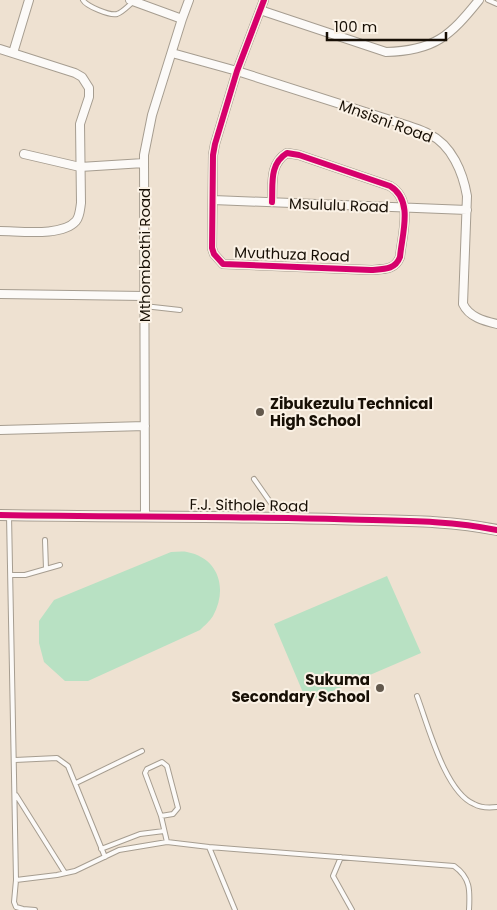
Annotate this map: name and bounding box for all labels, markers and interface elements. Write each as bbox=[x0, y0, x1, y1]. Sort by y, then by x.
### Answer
scale bar bbox=[327, 10, 446, 42]
text: 100 m bbox=[334, 16, 377, 37]
street label: Mnsisni Road bbox=[336, 94, 436, 148]
street label: Mthombothi Road bbox=[134, 188, 155, 322]
street label: Msululu Road bbox=[289, 193, 389, 217]
street label: Mvuthuza Road bbox=[234, 241, 350, 267]
place label: Zibukezulu Technical High School bbox=[270, 393, 433, 431]
marker: Zibukezulu Technical High School bbox=[254, 406, 266, 418]
street label: F.J. Sithole Road bbox=[189, 493, 309, 517]
place label: Sukuma Secondary School bbox=[231, 669, 370, 707]
marker: Sukuma Secondary School bbox=[374, 682, 386, 694]

